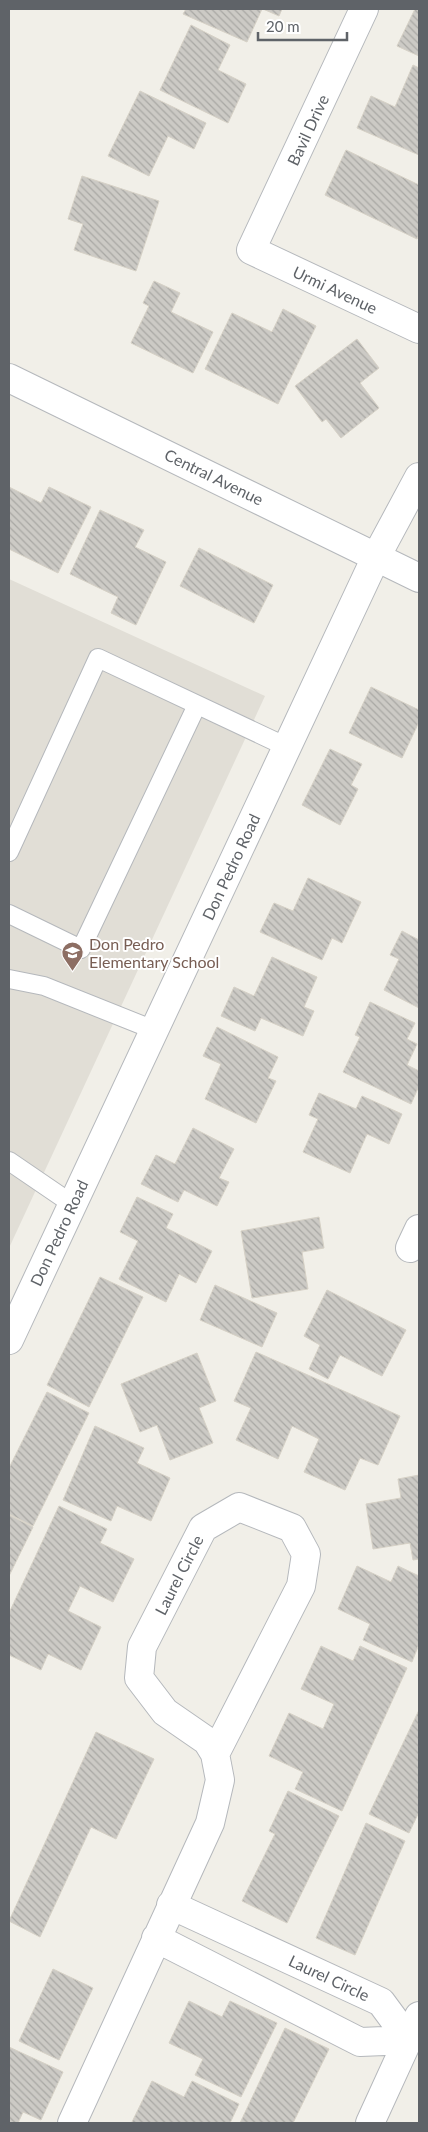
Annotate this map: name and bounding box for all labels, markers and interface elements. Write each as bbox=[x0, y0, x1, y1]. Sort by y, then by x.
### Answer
scale bar bbox=[258, 10, 347, 42]
text: 20 m bbox=[266, 17, 300, 35]
street label: Bavil Drive bbox=[283, 91, 332, 168]
street label: Urmi Avenue bbox=[290, 262, 380, 317]
street label: Central Avenue bbox=[162, 444, 267, 509]
street label: Don Pedro Road bbox=[198, 811, 263, 923]
place label: Don Pedro Elementary School bbox=[89, 934, 219, 971]
school or university icon: Don Pedro Elementary School bbox=[61, 941, 85, 972]
street label: Don Pedro Road bbox=[26, 1177, 91, 1289]
street label: Laurel Circle bbox=[150, 1532, 207, 1618]
street label: Laurel Circle bbox=[286, 1951, 373, 2004]

